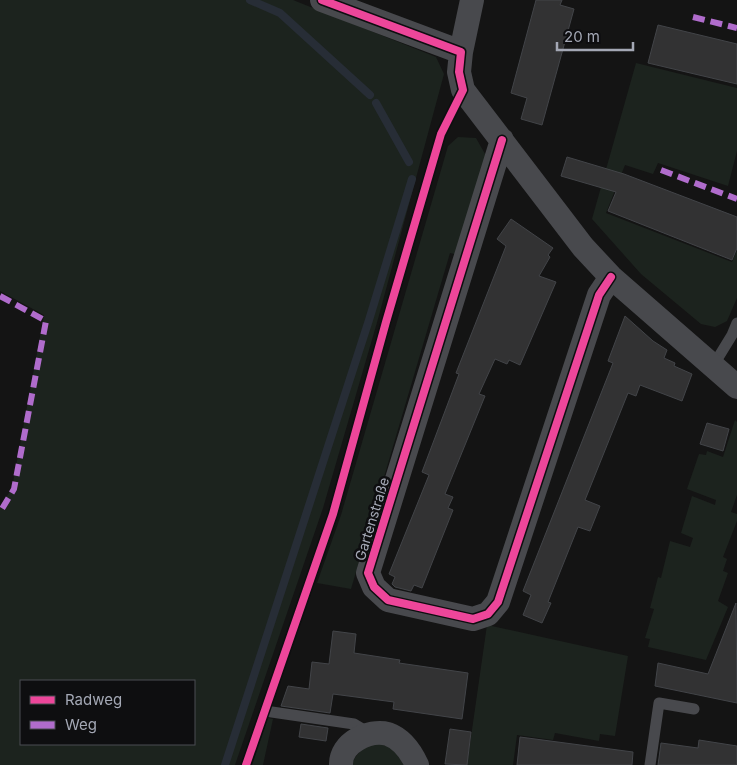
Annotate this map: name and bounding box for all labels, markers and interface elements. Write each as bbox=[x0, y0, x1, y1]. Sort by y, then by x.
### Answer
scale bar bbox=[557, 20, 633, 52]
text: 20 m bbox=[564, 27, 600, 46]
street label: Gartenstraße bbox=[351, 475, 392, 563]
legend bbox=[20, 680, 195, 745]
text: Radweg bbox=[65, 690, 122, 709]
text: Weg bbox=[65, 715, 97, 734]

